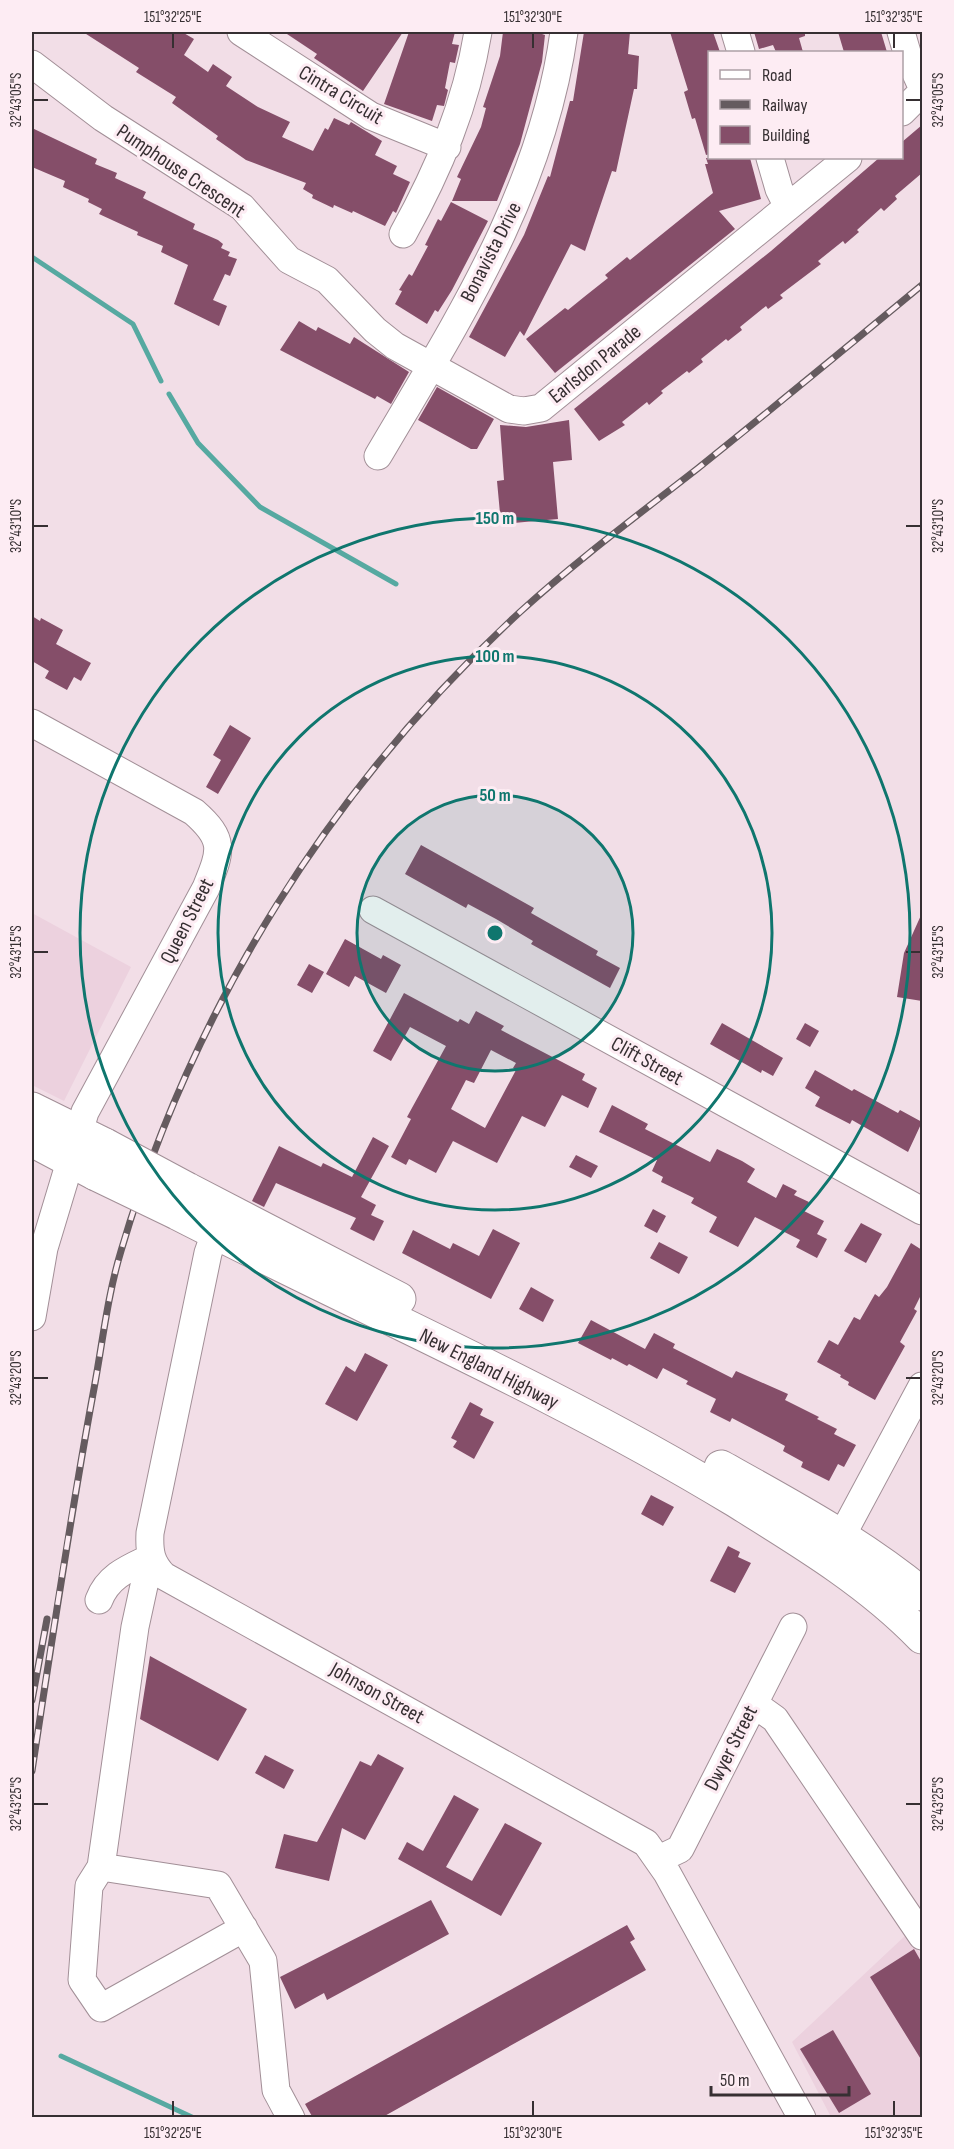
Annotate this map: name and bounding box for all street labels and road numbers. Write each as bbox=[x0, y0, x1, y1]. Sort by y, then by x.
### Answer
street label: Cintra Circuit bbox=[294, 60, 388, 130]
street label: Pumphouse Crescent bbox=[112, 119, 250, 223]
street label: Bonavista Drive bbox=[455, 198, 527, 306]
street label: Earlsdon Parade bbox=[544, 319, 646, 409]
street label: Queen Street bbox=[155, 874, 219, 968]
street label: Clift Street bbox=[607, 1031, 687, 1091]
street label: New England Highway bbox=[415, 1323, 563, 1415]
street label: Johnson Street bbox=[325, 1656, 428, 1729]
street label: Dwyer Street bbox=[699, 1701, 763, 1795]

